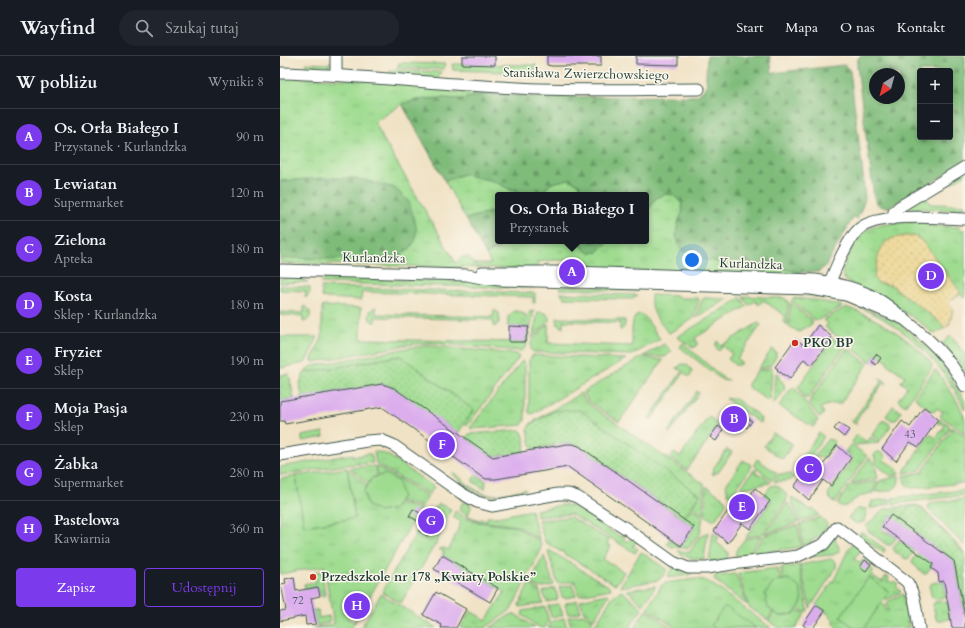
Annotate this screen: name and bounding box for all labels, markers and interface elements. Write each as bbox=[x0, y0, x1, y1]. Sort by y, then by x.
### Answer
search box bbox=[119, 10, 399, 46]
text: Wayfind bbox=[20, 15, 95, 41]
icon: search bbox=[133, 17, 155, 39]
text: Szukaj tutaj bbox=[165, 18, 239, 38]
text: Start bbox=[736, 18, 763, 37]
text: Mapa bbox=[785, 18, 818, 37]
text: O nas bbox=[840, 18, 875, 37]
text: Kontakt bbox=[897, 18, 945, 37]
street label: Stanisława Zwierzchowskiego bbox=[503, 64, 669, 84]
north arrow bbox=[869, 68, 905, 104]
map controls bbox=[917, 68, 953, 140]
button: + bbox=[917, 68, 953, 104]
text: W pobliżu bbox=[16, 71, 97, 94]
text: Wyniki: 8 bbox=[208, 73, 264, 91]
button: − bbox=[917, 104, 953, 140]
text: Os. Orła Białego I bbox=[54, 118, 179, 138]
text: A bbox=[24, 128, 34, 146]
text: 90 m bbox=[236, 128, 264, 146]
text: Przystanek · Kurlandzka bbox=[54, 138, 187, 156]
text: Lewiatan bbox=[54, 174, 117, 194]
text: B bbox=[24, 184, 34, 202]
text: 120 m bbox=[230, 184, 264, 202]
popup bbox=[495, 192, 649, 244]
text: Supermarket bbox=[54, 194, 124, 212]
text: Os. Orła Białego I bbox=[510, 199, 634, 219]
text: Przystanek bbox=[510, 219, 569, 237]
text: Zielona bbox=[54, 230, 106, 250]
text: C bbox=[24, 240, 34, 258]
text: 180 m bbox=[230, 240, 264, 258]
street label: Kurlandzka bbox=[342, 248, 406, 268]
text: Apteka bbox=[54, 250, 93, 268]
your location bbox=[682, 250, 702, 270]
street label: Kurlandzka bbox=[719, 254, 783, 274]
pin: A bbox=[559, 257, 585, 287]
pin: D bbox=[918, 261, 944, 291]
text: Kosta bbox=[54, 286, 92, 306]
text: D bbox=[23, 296, 35, 314]
text: 180 m bbox=[230, 296, 264, 314]
text: Sklep · Kurlandzka bbox=[54, 306, 157, 324]
place label: PKO BP bbox=[803, 334, 853, 352]
marker: PKO BP bbox=[790, 338, 800, 348]
text: Fryzier bbox=[54, 342, 102, 362]
text: E bbox=[25, 352, 33, 370]
text: 190 m bbox=[230, 352, 264, 370]
text: Sklep bbox=[54, 362, 84, 380]
text: Moja Pasja bbox=[54, 398, 128, 418]
pin: B bbox=[721, 404, 747, 434]
text: F bbox=[25, 408, 33, 426]
text: 230 m bbox=[230, 408, 264, 426]
text: Sklep bbox=[54, 418, 84, 436]
house number: 43 bbox=[904, 427, 916, 442]
pin: F bbox=[429, 430, 455, 460]
text: Żabka bbox=[54, 454, 98, 474]
pin: C bbox=[796, 454, 822, 484]
text: G bbox=[24, 464, 34, 482]
text: 280 m bbox=[230, 464, 264, 482]
text: Supermarket bbox=[54, 474, 124, 492]
pin: E bbox=[729, 492, 755, 522]
pin: G bbox=[418, 506, 444, 536]
text: Pastelowa bbox=[54, 510, 120, 530]
text: H bbox=[23, 520, 35, 538]
text: 360 m bbox=[230, 520, 264, 538]
text: Kawiarnia bbox=[54, 530, 110, 548]
button: Zapisz bbox=[16, 568, 136, 607]
button: Udostępnij bbox=[144, 568, 264, 607]
place label: Przedszkole nr 178 „Kwiaty Polskie” bbox=[321, 568, 536, 586]
marker: Przedszkole nr 178 „Kwiaty Polskie” bbox=[308, 572, 318, 582]
pin: H bbox=[344, 591, 370, 621]
house number: 72 bbox=[292, 593, 304, 608]

